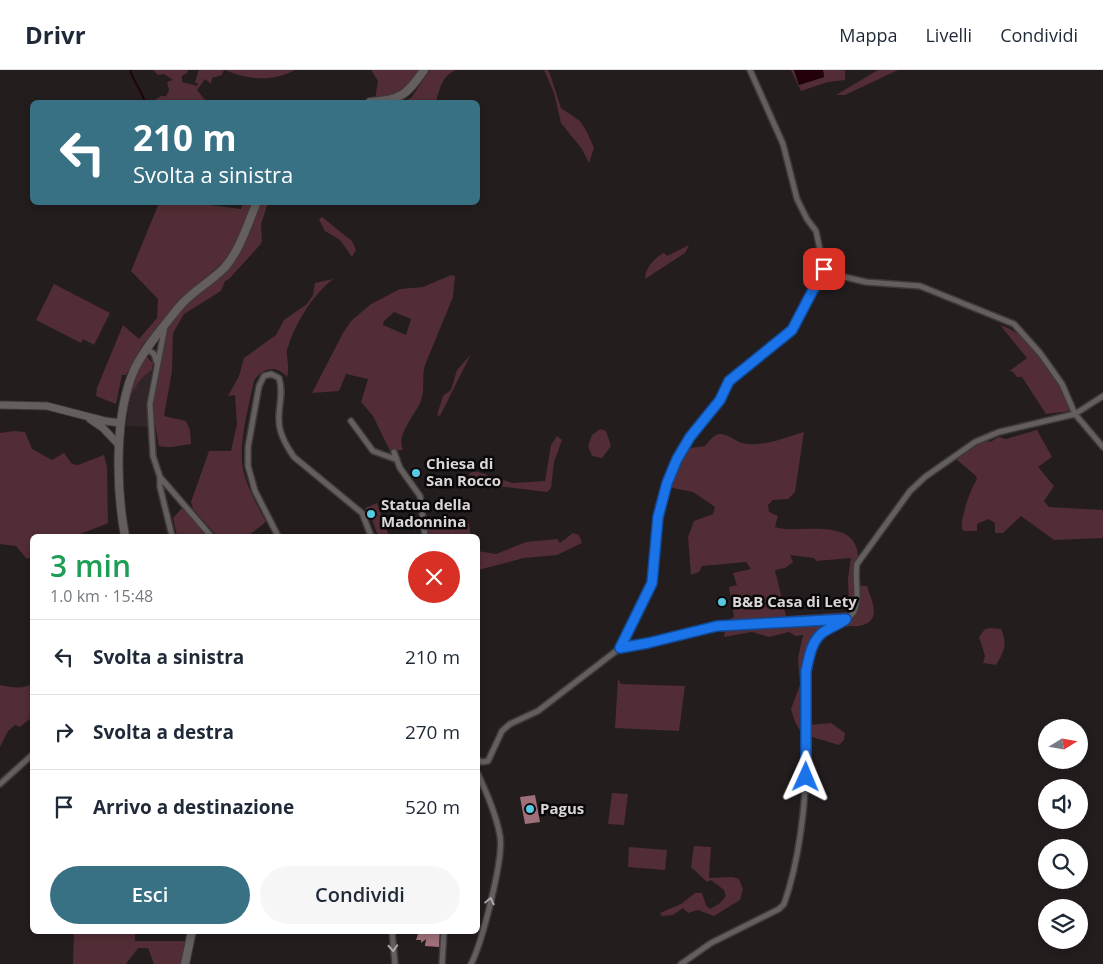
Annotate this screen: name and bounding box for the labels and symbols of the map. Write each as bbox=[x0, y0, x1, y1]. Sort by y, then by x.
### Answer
pin bbox=[803, 248, 845, 290]
place label: Chiesa di San Rocco bbox=[426, 453, 501, 490]
marker: Chiesa di San Rocco bbox=[410, 467, 422, 479]
place label: Statua della Madonnina bbox=[381, 494, 471, 531]
marker: Statua della Madonnina bbox=[365, 508, 377, 520]
place label: B&B Casa di Lety bbox=[732, 591, 857, 611]
marker: B&B Casa di Lety bbox=[716, 596, 728, 608]
north arrow bbox=[1038, 719, 1088, 769]
position arrow bbox=[779, 750, 831, 802]
place label: Pagus bbox=[540, 798, 584, 818]
marker: Pagus bbox=[524, 803, 536, 815]
one-way arrow bbox=[484, 896, 495, 905]
one-way arrow bbox=[387, 944, 398, 952]

